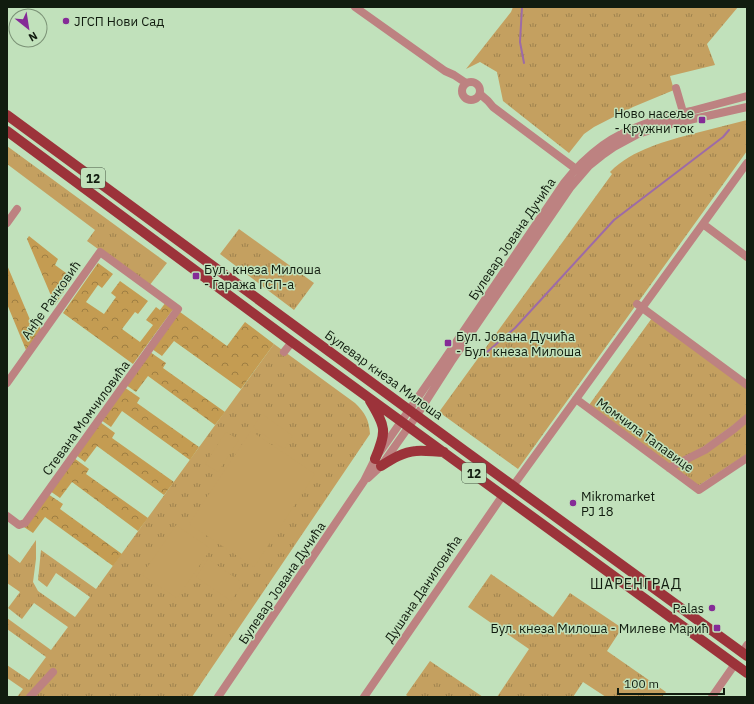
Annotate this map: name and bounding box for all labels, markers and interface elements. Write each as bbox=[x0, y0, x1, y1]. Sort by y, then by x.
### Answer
north arrow bbox=[8, 8, 48, 48]
place label: ЈГСП Нови Сад bbox=[74, 13, 165, 30]
marker: ЈГСП Нови Сад bbox=[61, 16, 71, 26]
text: N bbox=[26, 29, 40, 45]
place label: Ново насеље - Кружни ток bbox=[614, 105, 694, 137]
marker: Ново насеље - Кружни ток bbox=[697, 115, 707, 125]
road number: 12 bbox=[81, 168, 105, 188]
street label: Булевар Јована Дучића bbox=[465, 174, 559, 304]
street label: Анђе Ранковић bbox=[18, 257, 84, 343]
place label: Бул. кнеза Милоша - Гаража ГСП-а bbox=[204, 261, 321, 293]
marker: Бул. кнеза Милоша - Гаража ГСП-а bbox=[191, 271, 201, 281]
street label: Булевар кнеза Милоша bbox=[321, 326, 447, 424]
place label: Бул. Јована Дучића - Бул. кнеза Милоша bbox=[456, 328, 581, 360]
marker: Бул. Јована Дучића - Бул. кнеза Милоша bbox=[443, 338, 453, 348]
street label: Стевана Момчиловића bbox=[38, 357, 134, 479]
street label: Момчила Тапавице bbox=[593, 394, 697, 476]
road number: 12 bbox=[462, 463, 486, 483]
place label: Mikromarket PJ 18 bbox=[581, 488, 655, 520]
marker: Mikromarket PJ 18 bbox=[568, 498, 578, 508]
street label: Булевар Јована Дучића bbox=[235, 518, 329, 648]
street label: Душана Даниловића bbox=[381, 532, 465, 646]
district label: ШАРЕНГРАД bbox=[590, 575, 682, 593]
place label: Palas bbox=[673, 600, 704, 617]
marker: Palas bbox=[707, 603, 717, 613]
place label: Бул. кнеза Милоша - Милеве Марић bbox=[491, 620, 709, 637]
marker: Бул. кнеза Милоша - Милеве Марић bbox=[712, 623, 722, 633]
scale bar bbox=[618, 670, 724, 696]
text: 100 m bbox=[624, 676, 659, 691]

